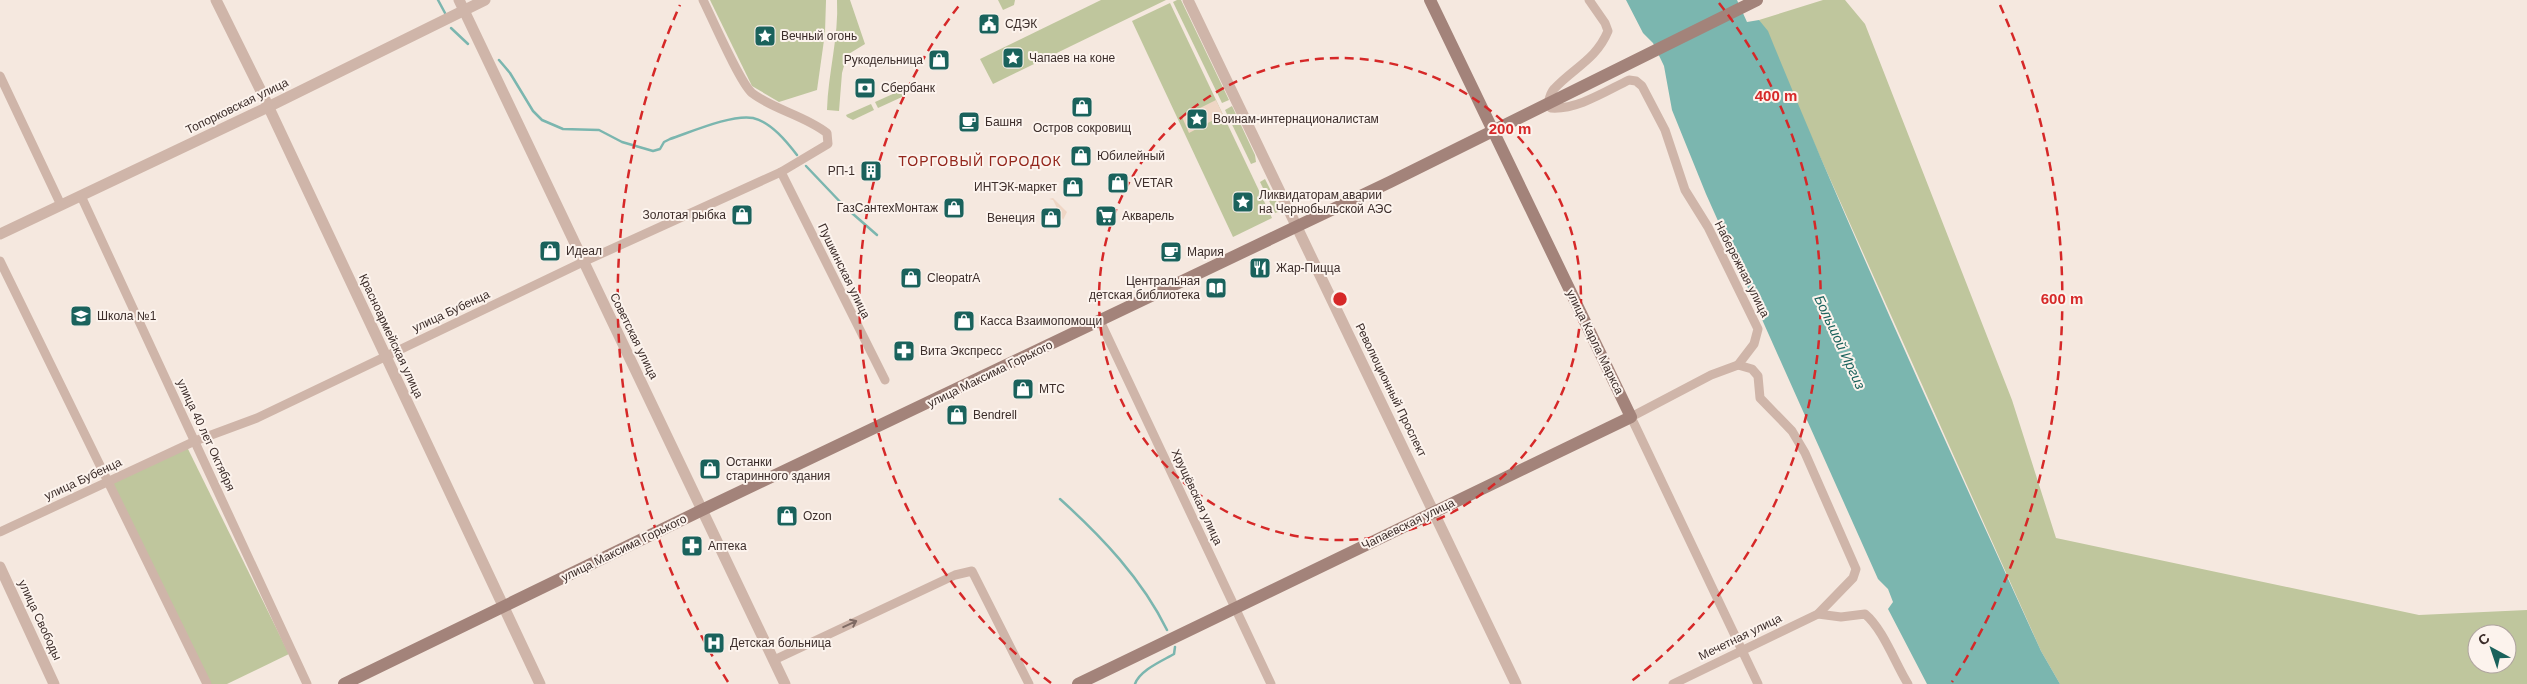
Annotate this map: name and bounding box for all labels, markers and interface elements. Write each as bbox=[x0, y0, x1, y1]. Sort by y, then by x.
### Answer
public building icon: СДЭК bbox=[977, 12, 1001, 36]
place label: СДЭК bbox=[1005, 17, 1037, 31]
place icon: Вечный огонь bbox=[753, 24, 777, 48]
place label: Вечный огонь bbox=[781, 29, 857, 43]
place icon: Чапаев на коне bbox=[1001, 46, 1025, 70]
shop icon: Рукодельница bbox=[927, 48, 951, 72]
place label: Чапаев на коне bbox=[1029, 51, 1116, 65]
place label: Рукодельница bbox=[844, 53, 923, 67]
street label: Топорковская улица bbox=[184, 75, 291, 137]
bank icon: Сбербанк bbox=[853, 76, 877, 100]
place label: Сбербанк bbox=[881, 81, 936, 95]
text: 400 m bbox=[1755, 87, 1797, 104]
shop icon: Остров сокровищ bbox=[1070, 95, 1094, 119]
place icon: Воинам-интернационалистам bbox=[1185, 107, 1209, 131]
cafe icon: Башня bbox=[957, 110, 981, 134]
place label: Воинам-интернационалистам bbox=[1213, 112, 1379, 126]
place label: Башня bbox=[985, 115, 1022, 129]
text: 200 m bbox=[1489, 120, 1531, 137]
place label: Остров сокровищ bbox=[1033, 121, 1131, 135]
shop icon: Юбилейный bbox=[1069, 144, 1093, 168]
place label: Юбилейный bbox=[1097, 149, 1165, 163]
district label: ТОРГОВЫЙ ГОРОДОК bbox=[898, 152, 1062, 169]
building icon: РП-1 bbox=[859, 159, 883, 183]
place label: РП-1 bbox=[828, 164, 855, 178]
shop icon: VETAR bbox=[1106, 171, 1130, 195]
shop icon: ИНТЭК-маркет bbox=[1061, 175, 1085, 199]
place label: VETAR bbox=[1134, 176, 1173, 190]
place label: ИНТЭК-маркет bbox=[974, 180, 1057, 194]
place label: Ликвидаторам аварии на Чернобыльской АЭС bbox=[1259, 188, 1392, 216]
place icon: Ликвидаторам аварии на Чернобыльской АЭС bbox=[1231, 190, 1255, 214]
shop icon: ГазСантехМонтаж bbox=[942, 196, 966, 220]
place label: ГазСантехМонтаж bbox=[837, 201, 938, 215]
shop icon: Золотая рыбка bbox=[730, 203, 754, 227]
supermarket icon: Акварель bbox=[1094, 204, 1118, 228]
shop icon: Венеция bbox=[1039, 206, 1063, 230]
place label: Золотая рыбка bbox=[643, 208, 726, 222]
place label: Акварель bbox=[1122, 209, 1174, 223]
place label: Венеция bbox=[987, 211, 1035, 225]
street label: Набережная улица bbox=[1712, 219, 1772, 320]
street label: Пушкинская улица bbox=[815, 221, 873, 321]
shop icon: Идеал bbox=[538, 239, 562, 263]
cafe icon: Мария bbox=[1159, 240, 1183, 264]
place label: Идеал bbox=[566, 244, 602, 258]
place label: Мария bbox=[1187, 245, 1224, 259]
restaurant icon: Жар-Пицца bbox=[1248, 256, 1272, 280]
place label: Жар-Пицца bbox=[1276, 261, 1341, 275]
shop icon: CleopatrA bbox=[899, 266, 923, 290]
place label: CleopatrA bbox=[927, 271, 980, 285]
street label: Красноармейская улица bbox=[356, 272, 426, 401]
place label: Центральная детская библиотека bbox=[1089, 274, 1200, 302]
library icon: Центральная детская библиотека bbox=[1204, 276, 1228, 300]
street label: улица Бубенца bbox=[410, 287, 492, 335]
street label: улица Карла Маркса bbox=[1564, 287, 1627, 397]
centre of rings bbox=[1331, 290, 1349, 308]
text: 600 m bbox=[2041, 290, 2083, 307]
street label: Советская улица bbox=[607, 291, 661, 382]
water label: Большой Иргиз bbox=[1811, 292, 1869, 392]
school or university icon: Школа №1 bbox=[69, 304, 93, 328]
place label: Школа №1 bbox=[97, 309, 157, 323]
shop icon: Касса Взаимопомощи bbox=[952, 309, 976, 333]
place label: Касса Взаимопомощи bbox=[980, 314, 1102, 328]
street label: Революционный Проспект bbox=[1352, 321, 1430, 460]
street label: улица Максима Горького bbox=[925, 337, 1055, 410]
pharmacy icon: Вита Экспресс bbox=[892, 339, 916, 363]
place label: Вита Экспресс bbox=[920, 344, 1002, 358]
street label: улица 40 лет Октября bbox=[174, 377, 238, 493]
shop icon: МТС bbox=[1011, 377, 1035, 401]
place label: МТС bbox=[1039, 382, 1065, 396]
shop icon: Bendrell bbox=[945, 403, 969, 427]
place label: Bendrell bbox=[973, 408, 1017, 422]
street label: Хрущёвская улица bbox=[1169, 447, 1226, 548]
street label: улица Бубенца bbox=[42, 455, 124, 503]
place label: Останки старинного здания bbox=[726, 455, 830, 483]
shop icon: Останки старинного здания bbox=[698, 457, 722, 481]
street label: Чапаевская улица bbox=[1359, 495, 1457, 553]
shop icon: Ozon bbox=[775, 504, 799, 528]
place label: Ozon bbox=[803, 509, 832, 523]
street label: улица Максима Горького bbox=[559, 511, 689, 584]
pharmacy icon: Аптека bbox=[680, 534, 704, 558]
place label: Аптека bbox=[708, 539, 747, 553]
street label: улица Свободы bbox=[15, 578, 65, 662]
street label: Мечетная улица bbox=[1696, 611, 1784, 663]
one-way arrow bbox=[842, 619, 857, 629]
north arrow bbox=[2467, 624, 2517, 674]
text: С bbox=[2475, 630, 2493, 648]
hospital icon: Детская больница bbox=[702, 631, 726, 655]
place label: Детская больница bbox=[730, 636, 832, 650]

